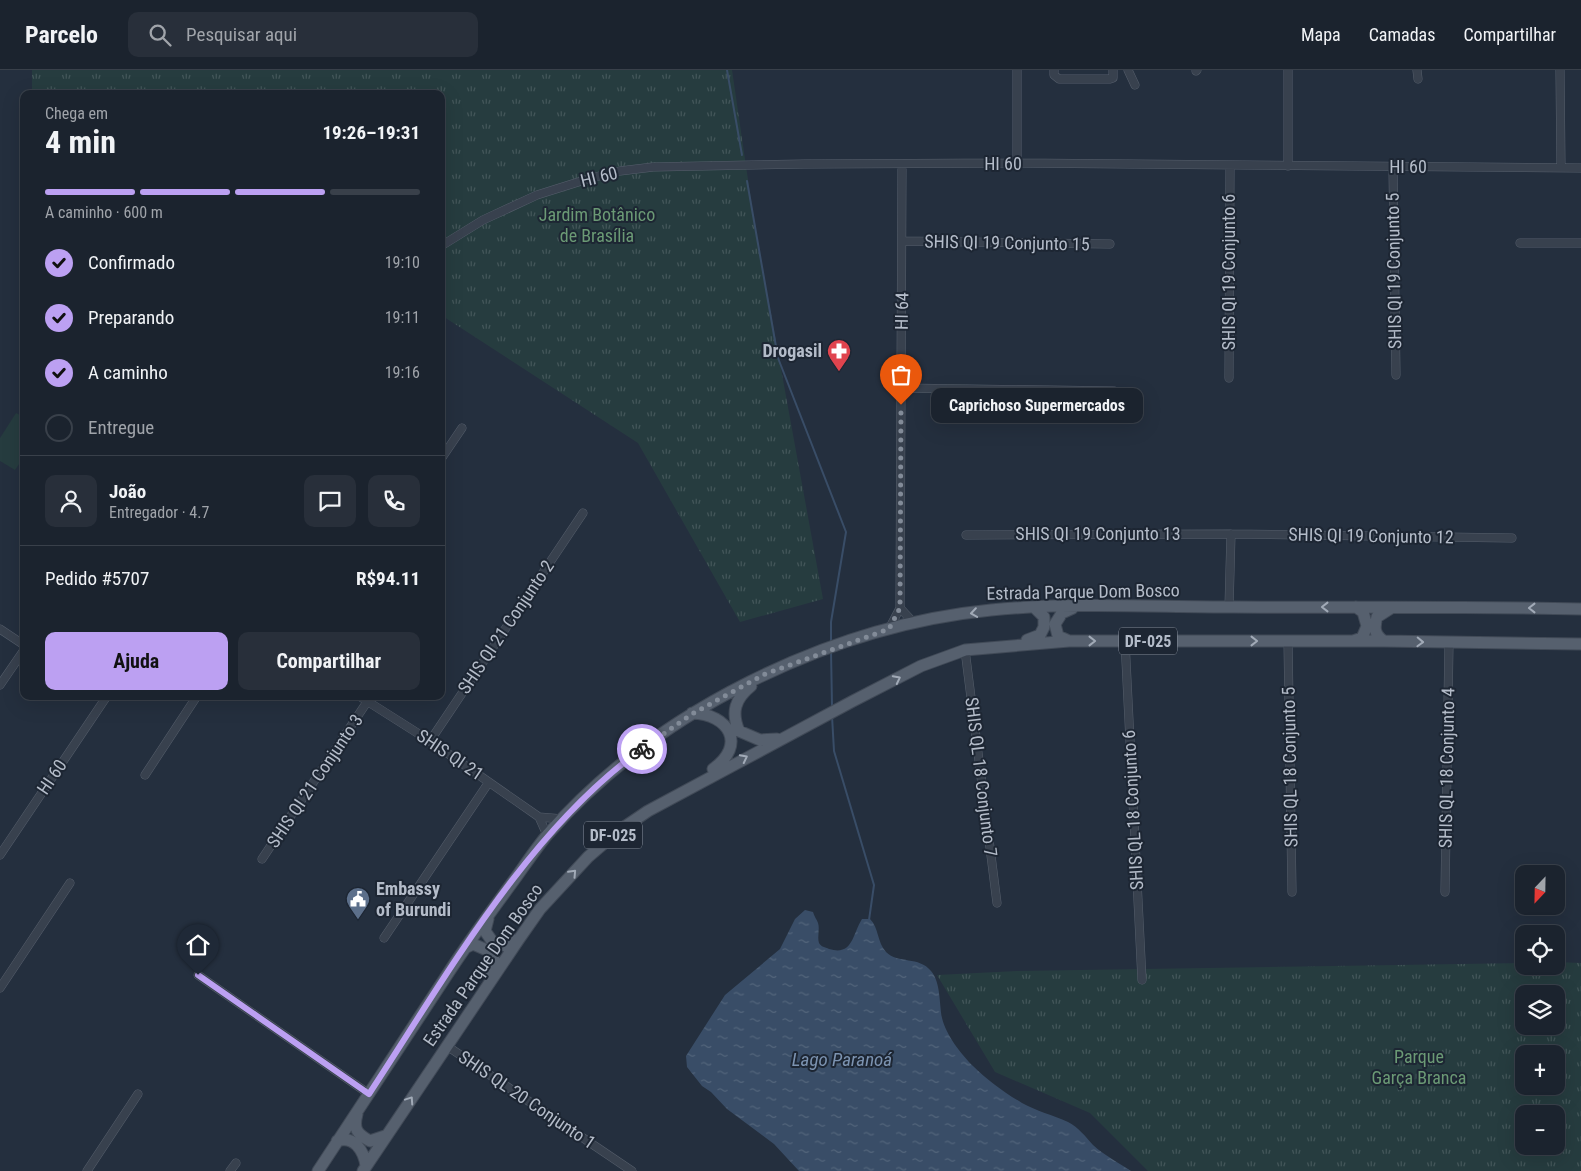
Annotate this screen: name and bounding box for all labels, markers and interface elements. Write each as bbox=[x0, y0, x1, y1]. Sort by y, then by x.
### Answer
search box bbox=[128, 12, 478, 57]
text: Parcelo bbox=[25, 21, 98, 49]
icon: search bbox=[146, 21, 174, 49]
text: Pesquisar aqui bbox=[186, 23, 297, 46]
text: Mapa bbox=[1301, 24, 1341, 45]
text: Camadas bbox=[1369, 24, 1435, 45]
text: Compartilhar bbox=[1463, 24, 1556, 45]
text: Chega em bbox=[45, 104, 108, 123]
text: 19:26–19:31 bbox=[322, 121, 420, 144]
text: 4 min bbox=[45, 123, 116, 161]
street label: HI 60 bbox=[984, 153, 1022, 174]
street label: HI 60 bbox=[1389, 156, 1427, 177]
street label: HI 60 bbox=[578, 162, 620, 191]
street label: SHIS QI 19 Conjunto 5 bbox=[1382, 193, 1405, 349]
street label: SHIS QI 19 Conjunto 6 bbox=[1218, 194, 1239, 350]
text: A caminho · 600 m bbox=[45, 203, 163, 222]
park label: Jardim Botânico de Brasília bbox=[539, 204, 655, 246]
street label: SHIS QI 19 Conjunto 15 bbox=[924, 231, 1090, 254]
icon: check bbox=[45, 249, 73, 277]
text: Confirmado bbox=[88, 251, 175, 274]
text: 19:10 bbox=[385, 253, 420, 272]
street label: HI 64 bbox=[891, 292, 912, 330]
icon: check bbox=[45, 304, 73, 332]
text: Preparando bbox=[88, 306, 174, 329]
text: 19:11 bbox=[385, 308, 420, 327]
pharmacy icon: Drogasil bbox=[826, 338, 852, 372]
place label: Drogasil bbox=[762, 340, 822, 361]
pin bbox=[880, 354, 922, 405]
icon: check bbox=[45, 359, 73, 387]
text: A caminho bbox=[88, 361, 168, 384]
icon: bag bbox=[887, 361, 915, 389]
text: 19:16 bbox=[385, 363, 420, 382]
callout: Caprichoso Supermercados bbox=[931, 388, 1144, 422]
text: Caprichoso Supermercados bbox=[949, 396, 1125, 415]
text: Entregue bbox=[88, 416, 154, 439]
button: person bbox=[45, 475, 97, 527]
button: chat bbox=[304, 475, 356, 527]
button: phone bbox=[368, 475, 420, 527]
text: João bbox=[109, 480, 146, 503]
text: Entregador · 4.7 bbox=[109, 503, 209, 522]
street label: SHIS QI 19 Conjunto 13 bbox=[1015, 523, 1181, 544]
street label: SHIS QI 19 Conjunto 12 bbox=[1288, 524, 1454, 547]
street label: SHIS QI 21 Conjunto 2 bbox=[453, 556, 558, 697]
text: Pedido #5707 bbox=[45, 567, 149, 590]
text: R$94.11 bbox=[356, 567, 420, 590]
street label: Estrada Parque Dom Bosco bbox=[986, 579, 1180, 604]
one-way arrow bbox=[1320, 602, 1328, 612]
one-way arrow bbox=[1528, 603, 1536, 613]
one-way arrow bbox=[969, 607, 978, 617]
road number: DF-025 bbox=[1119, 628, 1177, 654]
button: Ajuda bbox=[45, 632, 228, 690]
button: Compartilhar bbox=[238, 632, 420, 690]
one-way arrow bbox=[1088, 636, 1096, 646]
one-way arrow bbox=[1250, 636, 1258, 646]
one-way arrow bbox=[1416, 637, 1424, 647]
one-way arrow bbox=[891, 675, 900, 685]
street label: SHIS QL 18 Conjunto 5 bbox=[1278, 686, 1301, 847]
street label: SHIS QL 18 Conjunto 4 bbox=[1435, 687, 1458, 848]
street label: SHIS QL 18 Conjunto 7 bbox=[961, 696, 1002, 858]
street label: SHIS QI 21 Conjunto 3 bbox=[262, 710, 367, 851]
courier bbox=[617, 724, 667, 774]
street label: SHIS QI 21 bbox=[413, 725, 488, 784]
street label: SHIS QL 18 Conjunto 6 bbox=[1118, 729, 1147, 891]
icon: bike bbox=[628, 735, 656, 763]
one-way arrow bbox=[739, 754, 748, 764]
street label: HI 60 bbox=[32, 755, 71, 798]
road number: DF-025 bbox=[584, 822, 642, 848]
north arrow bbox=[1515, 865, 1565, 915]
map controls bbox=[1515, 865, 1565, 1155]
one-way arrow bbox=[567, 869, 576, 878]
place label: Embassy of Burundi bbox=[376, 878, 451, 920]
street label: Estrada Parque Dom Bosco bbox=[419, 879, 547, 1050]
public building icon: Embassy of Burundi bbox=[345, 886, 371, 920]
pin bbox=[177, 924, 219, 975]
button: locate bbox=[1515, 925, 1565, 975]
icon: home bbox=[184, 931, 212, 959]
button: layers bbox=[1515, 985, 1565, 1035]
button: + bbox=[1515, 1045, 1565, 1095]
street label: SHIS QL 20 Conjunto 1 bbox=[455, 1046, 600, 1153]
park label: Parque Garça Branca bbox=[1372, 1046, 1466, 1088]
water label: Lago Paranoá bbox=[792, 1048, 892, 1071]
one-way arrow bbox=[404, 1096, 413, 1105]
button: − bbox=[1515, 1105, 1565, 1155]

